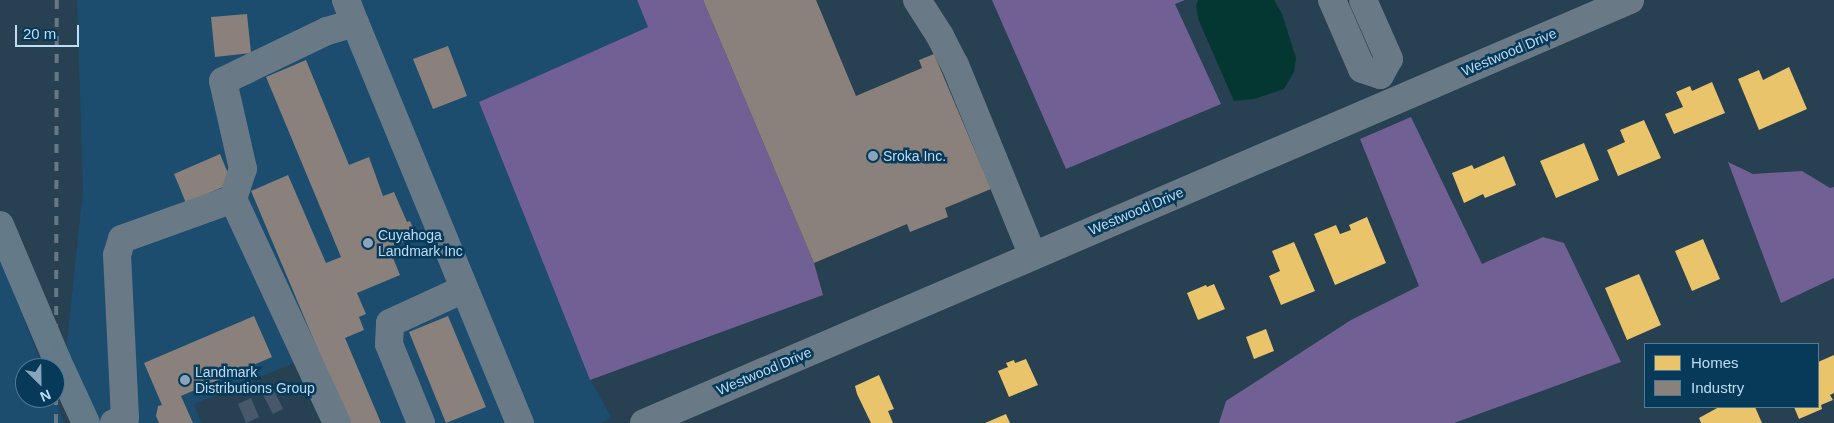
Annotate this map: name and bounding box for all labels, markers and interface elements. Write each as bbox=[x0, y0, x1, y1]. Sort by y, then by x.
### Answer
scale bar bbox=[18, 15, 81, 47]
street label: Westwood Drive bbox=[1459, 24, 1559, 80]
text: 20 m bbox=[23, 25, 56, 42]
place label: Sroka Inc. bbox=[883, 148, 946, 164]
marker: Sroka Inc. bbox=[867, 150, 879, 162]
street label: Westwood Drive bbox=[1086, 183, 1186, 239]
place label: Cuyahoga Landmark Inc bbox=[378, 227, 463, 260]
marker: Cuyahoga Landmark Inc bbox=[362, 237, 374, 249]
street label: Westwood Drive bbox=[714, 343, 814, 399]
legend bbox=[1644, 343, 1819, 408]
text: Homes bbox=[1691, 354, 1739, 371]
north arrow bbox=[15, 358, 65, 408]
place label: Landmark Distributions Group bbox=[195, 364, 315, 397]
marker: Landmark Distributions Group bbox=[179, 374, 191, 386]
text: Industry bbox=[1691, 379, 1744, 396]
text: N bbox=[38, 387, 53, 405]

